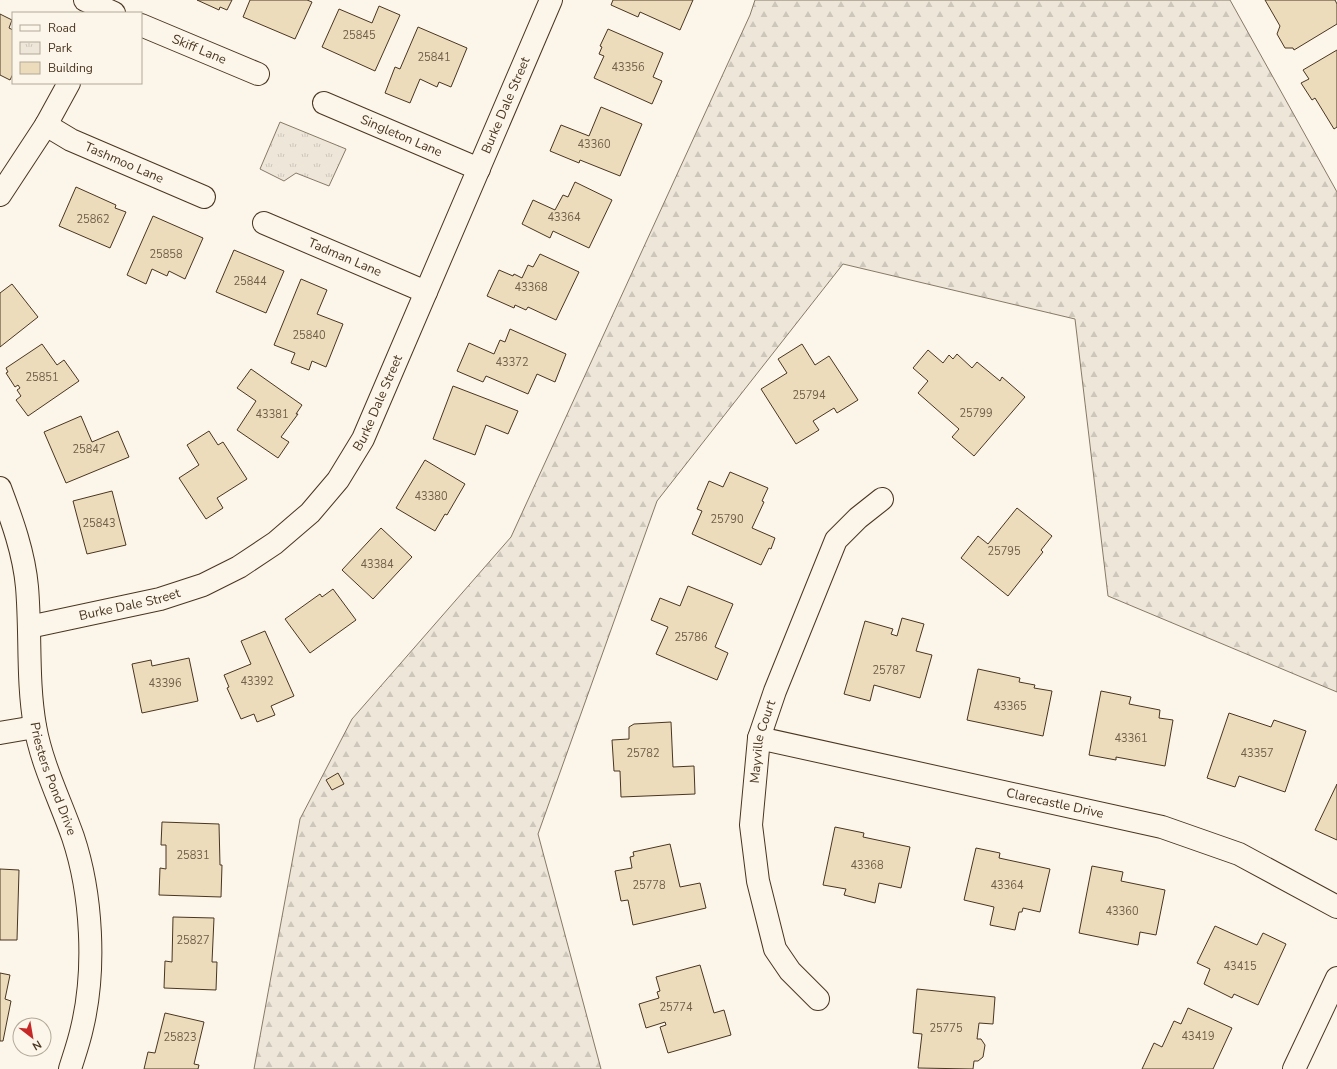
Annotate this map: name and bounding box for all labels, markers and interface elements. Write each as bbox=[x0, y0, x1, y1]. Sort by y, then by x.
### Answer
legend bbox=[12, 12, 142, 84]
text: Road bbox=[48, 20, 76, 36]
house number: 25845 bbox=[343, 28, 376, 43]
street label: Skiff Lane bbox=[169, 30, 229, 69]
text: Park bbox=[48, 40, 73, 56]
house number: 25841 bbox=[418, 50, 451, 65]
street label: Burke Dale Street bbox=[477, 54, 535, 157]
text: Building bbox=[48, 60, 93, 76]
house number: 43356 bbox=[612, 60, 645, 75]
street label: Singleton Lane bbox=[358, 110, 445, 161]
house number: 43360 bbox=[578, 137, 611, 152]
street label: Tashmoo Lane bbox=[82, 138, 167, 188]
house number: 43364 bbox=[548, 210, 581, 225]
house number: 25862 bbox=[77, 212, 110, 227]
street label: Tadman Lane bbox=[305, 234, 385, 281]
house number: 25858 bbox=[150, 247, 183, 262]
house number: 25844 bbox=[234, 274, 267, 289]
house number: 43368 bbox=[515, 280, 548, 295]
house number: 25840 bbox=[293, 328, 326, 343]
street label: Burke Dale Street bbox=[349, 352, 407, 455]
house number: 43372 bbox=[496, 355, 529, 370]
house number: 25851 bbox=[26, 370, 59, 385]
house number: 25794 bbox=[793, 388, 826, 403]
house number: 25799 bbox=[960, 406, 993, 421]
house number: 43381 bbox=[256, 407, 289, 422]
house number: 25847 bbox=[73, 442, 106, 457]
house number: 43380 bbox=[415, 489, 448, 504]
house number: 25790 bbox=[711, 512, 744, 527]
house number: 25843 bbox=[83, 516, 116, 531]
house number: 25795 bbox=[988, 544, 1021, 559]
house number: 43384 bbox=[361, 557, 394, 572]
street label: Burke Dale Street bbox=[77, 584, 183, 625]
house number: 25786 bbox=[675, 630, 708, 645]
house number: 25787 bbox=[873, 663, 906, 678]
house number: 43392 bbox=[241, 674, 274, 689]
house number: 43396 bbox=[149, 676, 182, 691]
street label: Mayville Court bbox=[746, 697, 780, 784]
house number: 43365 bbox=[994, 699, 1027, 714]
street label: Priesters Pond Drive bbox=[25, 721, 81, 838]
house number: 43361 bbox=[1115, 731, 1148, 746]
house number: 25782 bbox=[627, 746, 660, 761]
house number: 43357 bbox=[1241, 746, 1274, 761]
street label: Clarecastle Drive bbox=[1004, 784, 1105, 823]
house number: 25831 bbox=[177, 848, 210, 863]
house number: 43368 bbox=[851, 858, 884, 873]
house number: 25778 bbox=[633, 878, 666, 893]
house number: 43364 bbox=[991, 878, 1024, 893]
house number: 43360 bbox=[1106, 904, 1139, 919]
house number: 25827 bbox=[177, 933, 210, 948]
house number: 43415 bbox=[1224, 959, 1257, 974]
house number: 25774 bbox=[660, 1000, 693, 1015]
north arrow bbox=[12, 1017, 52, 1057]
house number: 25775 bbox=[930, 1021, 963, 1036]
house number: 43419 bbox=[1182, 1029, 1215, 1044]
house number: 25823 bbox=[164, 1030, 197, 1045]
text: N bbox=[30, 1037, 44, 1054]

